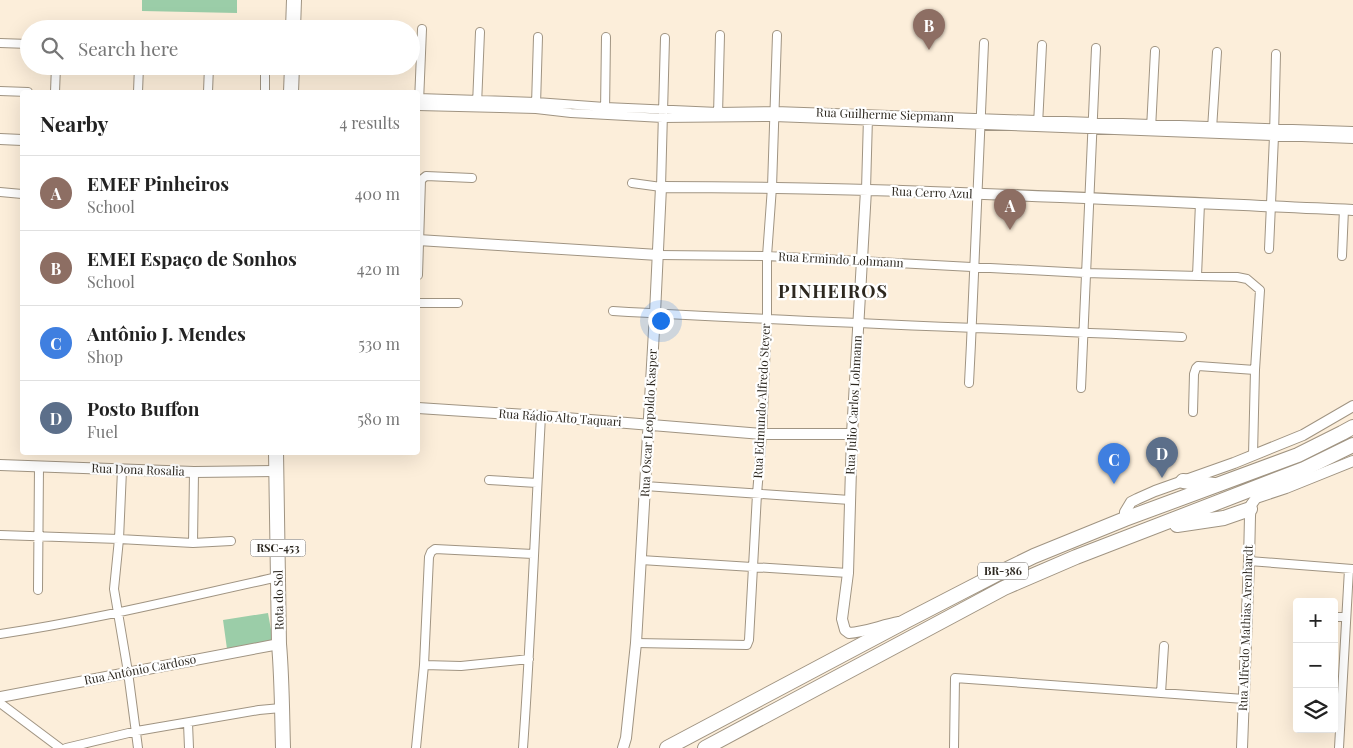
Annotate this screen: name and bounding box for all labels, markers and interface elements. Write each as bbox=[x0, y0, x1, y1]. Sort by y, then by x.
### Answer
pin: B bbox=[913, 9, 945, 50]
search box bbox=[20, 20, 420, 75]
icon: search bbox=[38, 34, 66, 62]
text: Search here bbox=[78, 35, 178, 61]
street label: Rua Guilherme Siepmann bbox=[816, 104, 954, 124]
text: Nearby bbox=[40, 109, 109, 137]
text: 4 results bbox=[339, 112, 400, 133]
text: EMEF Pinheiros bbox=[87, 170, 229, 196]
text: A bbox=[51, 183, 61, 204]
text: 400 m bbox=[355, 183, 400, 204]
street label: Rua Cerro Azul bbox=[891, 183, 973, 201]
pin: A bbox=[994, 189, 1026, 230]
text: School bbox=[87, 196, 135, 217]
text: EMEI Espaço de Sonhos bbox=[87, 245, 297, 271]
street label: Rua Ermindo Lohmann bbox=[778, 248, 904, 270]
text: B bbox=[51, 258, 61, 279]
text: 420 m bbox=[357, 258, 400, 279]
text: School bbox=[87, 271, 135, 292]
district label: PINHEIROS bbox=[778, 279, 888, 303]
your location bbox=[648, 308, 674, 334]
text: Antônio J. Mendes bbox=[87, 320, 246, 346]
street label: Rua Edmundo Alfredo Steyer bbox=[749, 322, 773, 479]
text: C bbox=[50, 333, 62, 354]
text: 530 m bbox=[358, 333, 400, 354]
street label: Rua Julio Carlos Lohmann bbox=[841, 335, 865, 475]
text: Shop bbox=[87, 346, 123, 367]
street label: Rua Oscar Leopoldo Kasper bbox=[636, 348, 660, 497]
text: Posto Buffon bbox=[87, 395, 199, 421]
street label: Rua Rádio Alto Taquari bbox=[498, 405, 623, 429]
text: D bbox=[50, 408, 62, 429]
text: 580 m bbox=[357, 408, 400, 429]
text: Fuel bbox=[87, 421, 118, 442]
pin: D bbox=[1146, 437, 1178, 478]
pin: C bbox=[1098, 443, 1130, 484]
street label: Rua Dona Rosalia bbox=[91, 459, 185, 479]
road number: RSC-453 bbox=[250, 540, 306, 556]
street label: Rua Alfredo Mathias Arenhardt bbox=[1234, 544, 1256, 711]
road number: BR-386 bbox=[978, 562, 1028, 580]
street label: Rota do Sol bbox=[269, 569, 287, 630]
map controls bbox=[1293, 598, 1338, 733]
button: + bbox=[1293, 598, 1338, 643]
button: − bbox=[1293, 643, 1338, 688]
street label: Rua Antônio Cardoso bbox=[82, 650, 198, 688]
button: layers bbox=[1293, 688, 1338, 733]

